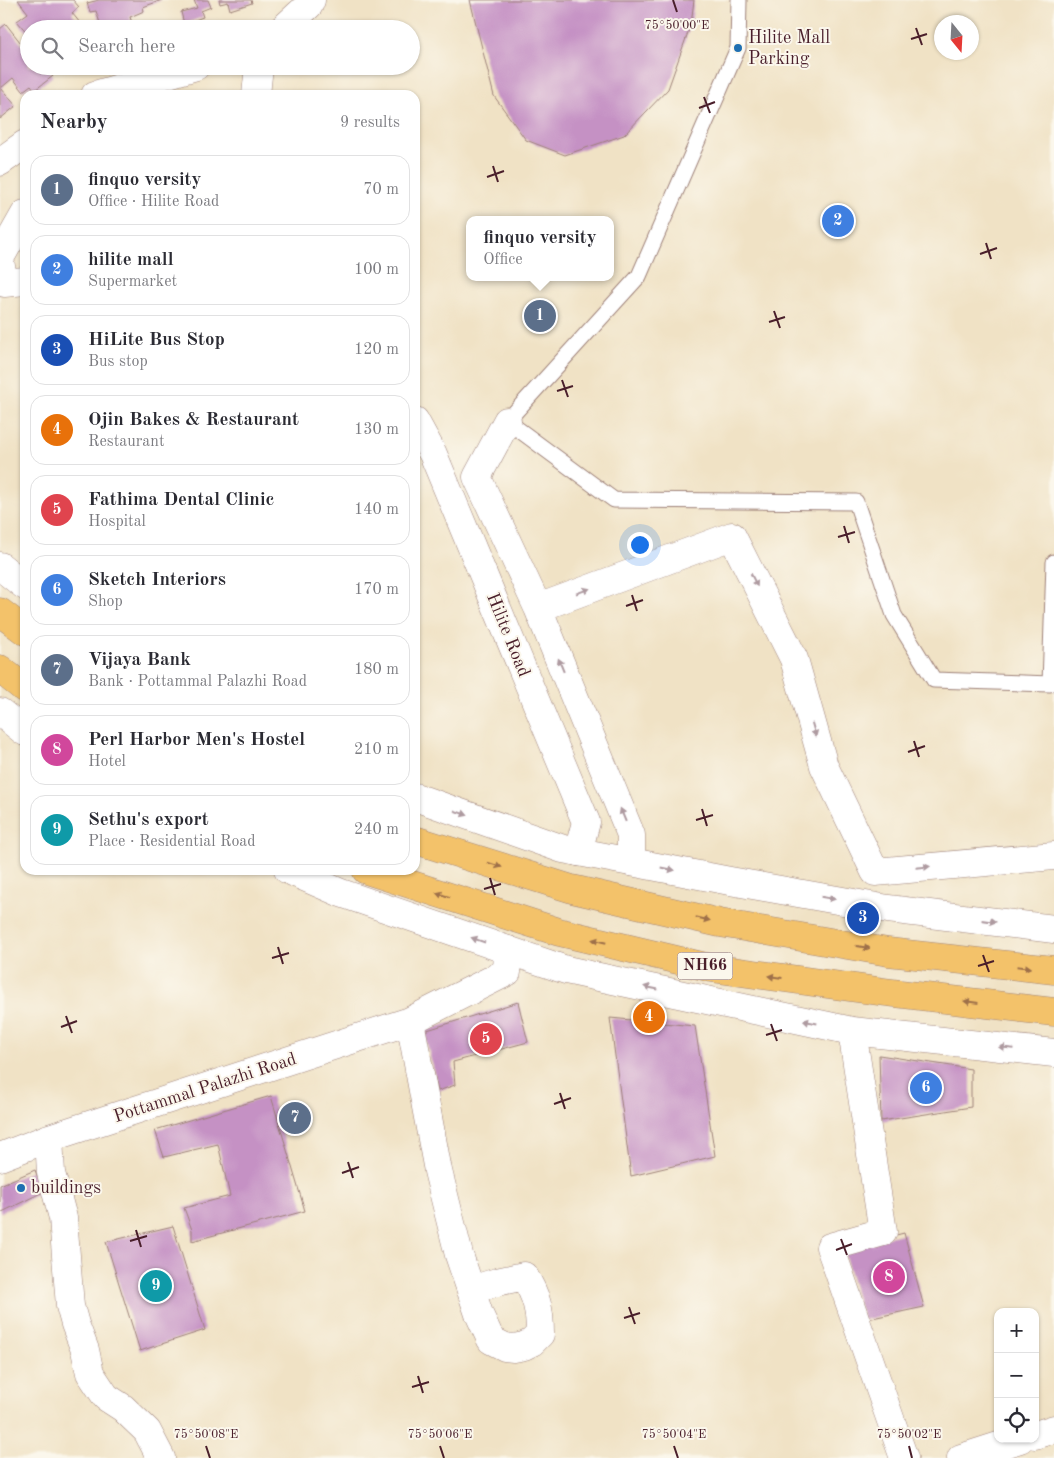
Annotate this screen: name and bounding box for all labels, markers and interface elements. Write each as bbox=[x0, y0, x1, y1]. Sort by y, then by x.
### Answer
north arrow bbox=[934, 15, 979, 60]
text: 75°50'00"E bbox=[645, 19, 709, 32]
search box bbox=[20, 20, 420, 75]
place label: Hilite Mall Parking bbox=[748, 29, 830, 68]
icon: search bbox=[38, 34, 66, 62]
text: Search here bbox=[78, 38, 175, 57]
marker: Hilite Mall Parking bbox=[732, 42, 744, 54]
text: Nearby bbox=[40, 112, 108, 133]
text: 9 results bbox=[340, 115, 400, 131]
text: finquo versity bbox=[88, 171, 201, 190]
text: 1 bbox=[52, 182, 62, 198]
text: 70 m bbox=[363, 182, 399, 198]
text: Office · Hilite Road bbox=[88, 194, 219, 210]
pin: 2 bbox=[822, 202, 854, 240]
popup bbox=[466, 216, 614, 281]
text: finquo versity bbox=[483, 229, 597, 248]
text: hilite mall bbox=[88, 251, 174, 270]
text: Office bbox=[483, 252, 523, 268]
text: 2 bbox=[52, 262, 62, 278]
text: 100 m bbox=[354, 262, 399, 278]
text: Supermarket bbox=[88, 274, 177, 290]
pin: 1 bbox=[524, 297, 556, 335]
text: HiLite Bus Stop bbox=[88, 331, 225, 350]
text: 3 bbox=[52, 342, 62, 358]
text: 120 m bbox=[354, 342, 399, 358]
text: Bus stop bbox=[88, 354, 148, 370]
text: Ojin Bakes & Restaurant bbox=[88, 411, 299, 430]
text: 4 bbox=[52, 422, 62, 438]
text: 130 m bbox=[354, 422, 399, 438]
text: Restaurant bbox=[88, 434, 165, 450]
text: Fathima Dental Clinic bbox=[88, 491, 274, 510]
text: 5 bbox=[52, 502, 62, 518]
text: 140 m bbox=[354, 502, 399, 518]
text: Hospital bbox=[88, 514, 146, 530]
your location bbox=[627, 532, 653, 558]
text: Sketch Interiors bbox=[88, 571, 226, 590]
one-way arrow bbox=[750, 573, 758, 587]
text: 6 bbox=[52, 582, 62, 598]
text: 170 m bbox=[354, 582, 399, 598]
one-way arrow bbox=[576, 587, 591, 594]
street label: Hilite Road bbox=[483, 591, 533, 679]
text: Shop bbox=[88, 594, 123, 610]
text: Vijaya Bank bbox=[88, 651, 191, 670]
one-way arrow bbox=[557, 657, 564, 672]
text: 7 bbox=[52, 662, 62, 678]
text: 180 m bbox=[354, 662, 399, 678]
text: Bank · Pottammal Palazhi Road bbox=[88, 674, 307, 690]
one-way arrow bbox=[810, 723, 818, 738]
text: Perl Harbor Men's Hostel bbox=[88, 731, 305, 750]
text: 8 bbox=[52, 742, 62, 758]
text: 210 m bbox=[354, 742, 399, 758]
text: Hotel bbox=[88, 754, 126, 770]
one-way arrow bbox=[619, 807, 627, 822]
one-way arrow bbox=[454, 809, 469, 817]
text: Sethu's export bbox=[88, 811, 209, 830]
text: 9 bbox=[52, 822, 62, 838]
text: 240 m bbox=[354, 822, 399, 838]
text: Place · Residential Road bbox=[88, 834, 256, 850]
one-way arrow bbox=[488, 862, 503, 870]
one-way arrow bbox=[915, 863, 931, 871]
one-way arrow bbox=[660, 865, 676, 873]
one-way arrow bbox=[435, 890, 450, 898]
one-way arrow bbox=[820, 895, 836, 903]
pin: 3 bbox=[847, 899, 879, 937]
one-way arrow bbox=[695, 915, 710, 923]
one-way arrow bbox=[981, 917, 997, 925]
one-way arrow bbox=[470, 936, 485, 944]
one-way arrow bbox=[591, 937, 606, 945]
one-way arrow bbox=[855, 944, 871, 952]
road number: NH66 bbox=[678, 952, 732, 979]
one-way arrow bbox=[1017, 963, 1033, 971]
one-way arrow bbox=[767, 972, 783, 980]
one-way arrow bbox=[643, 984, 659, 992]
pin: 4 bbox=[633, 998, 665, 1036]
one-way arrow bbox=[963, 998, 979, 1006]
one-way arrow bbox=[802, 1017, 818, 1025]
pin: 5 bbox=[470, 1020, 502, 1058]
one-way arrow bbox=[997, 1044, 1013, 1052]
street label: Pottammal Palazhi Road bbox=[111, 1050, 299, 1126]
pin: 6 bbox=[910, 1069, 942, 1107]
pin: 7 bbox=[279, 1099, 311, 1137]
place label: buildings bbox=[31, 1179, 101, 1197]
marker: buildings bbox=[15, 1182, 27, 1194]
pin: 8 bbox=[873, 1258, 905, 1296]
pin: 9 bbox=[140, 1267, 172, 1305]
map controls bbox=[994, 1308, 1039, 1443]
button: + bbox=[994, 1308, 1039, 1353]
button: − bbox=[994, 1353, 1039, 1398]
button: locate bbox=[994, 1398, 1039, 1443]
text: 75°50'08"E bbox=[174, 1428, 238, 1441]
text: 75°50'06"E bbox=[408, 1428, 472, 1441]
text: 75°50'04"E bbox=[642, 1428, 706, 1441]
text: 75°50'02"E bbox=[877, 1428, 941, 1441]

